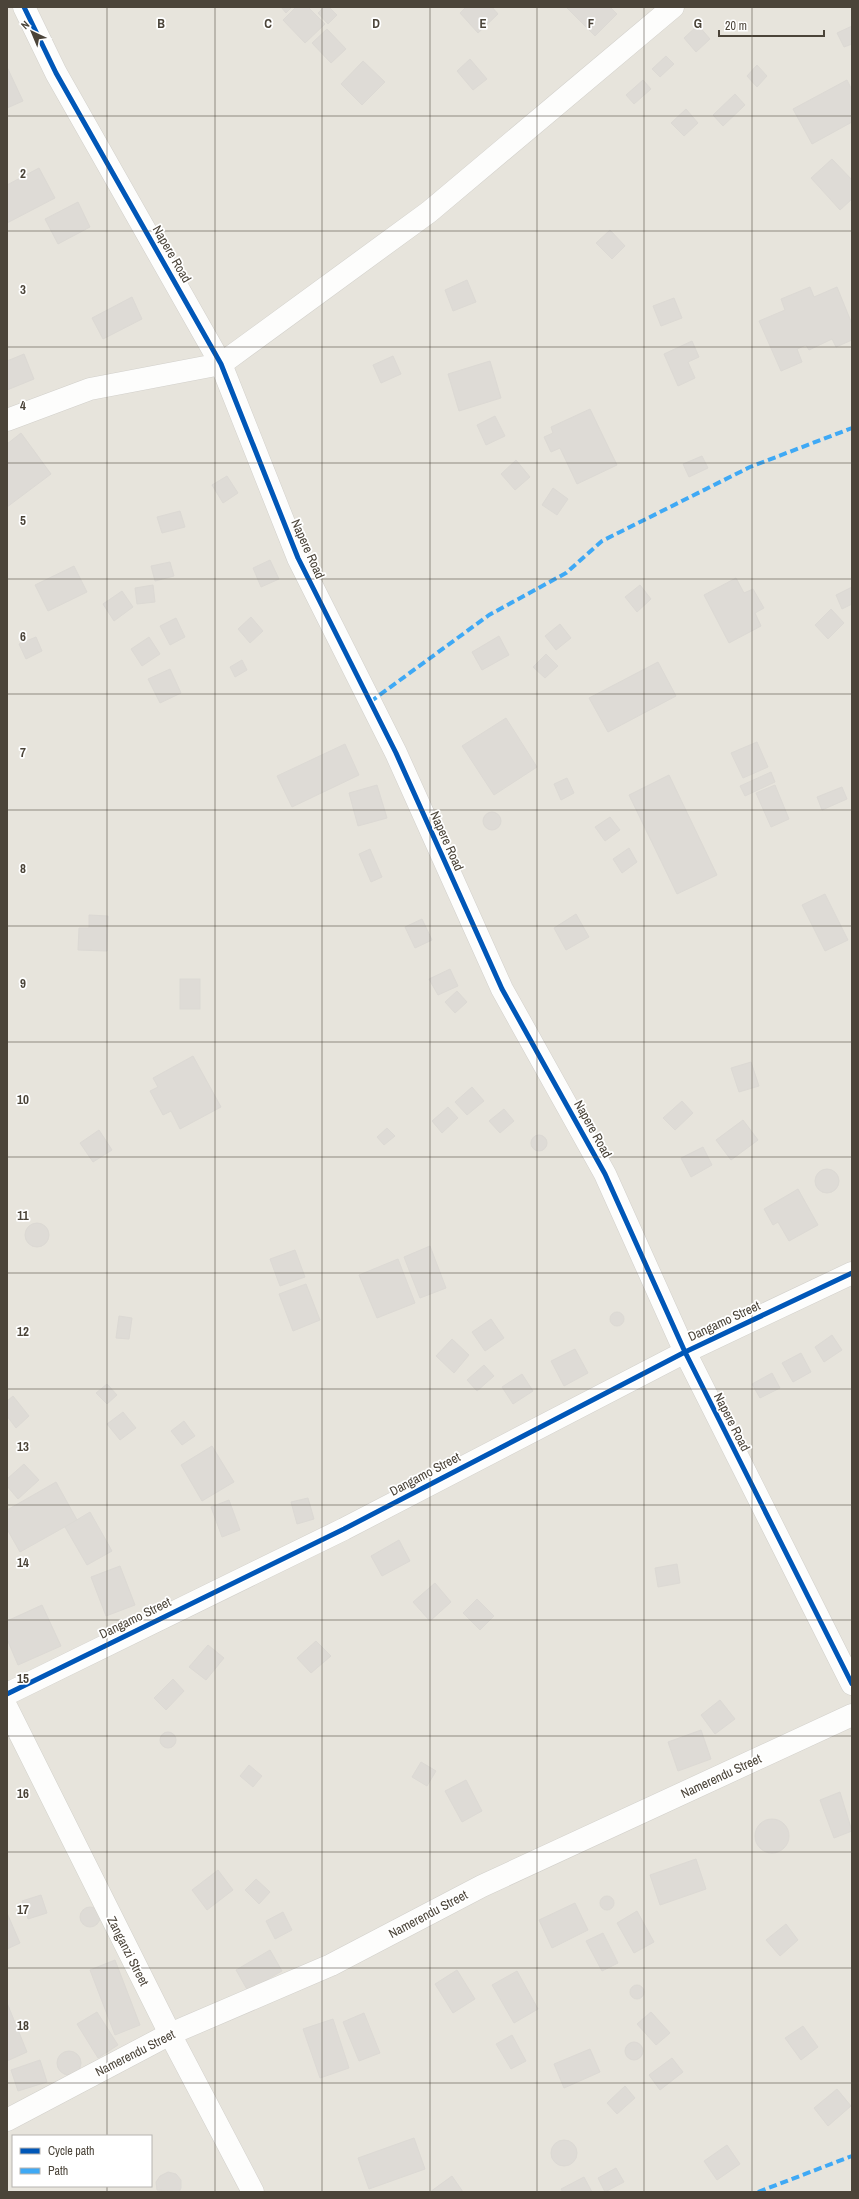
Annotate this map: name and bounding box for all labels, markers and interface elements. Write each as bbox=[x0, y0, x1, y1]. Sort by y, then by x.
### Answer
north arrow bbox=[12, 12, 52, 52]
scale bar bbox=[719, 12, 824, 38]
text: B bbox=[157, 15, 165, 32]
text: C bbox=[264, 15, 272, 32]
text: D bbox=[372, 15, 380, 32]
text: E bbox=[479, 15, 487, 32]
text: F bbox=[588, 15, 595, 32]
text: G bbox=[694, 15, 702, 32]
text: N bbox=[18, 18, 32, 32]
text: 20 m bbox=[725, 18, 747, 34]
text: 2 bbox=[20, 165, 26, 182]
street label: Napere Road bbox=[149, 222, 195, 286]
text: 3 bbox=[20, 281, 26, 298]
text: 4 bbox=[20, 397, 26, 414]
text: 5 bbox=[20, 512, 26, 529]
street label: Napere Road bbox=[287, 517, 329, 581]
text: 6 bbox=[20, 628, 26, 645]
text: 7 bbox=[20, 744, 26, 761]
street label: Napere Road bbox=[426, 809, 468, 873]
text: 8 bbox=[20, 860, 26, 877]
text: 9 bbox=[20, 975, 26, 992]
text: 10 bbox=[17, 1091, 29, 1108]
street label: Napere Road bbox=[570, 1097, 616, 1161]
text: 11 bbox=[17, 1207, 29, 1224]
street label: Dangamo Street bbox=[685, 1297, 763, 1345]
text: 12 bbox=[17, 1323, 29, 1340]
street label: Napere Road bbox=[710, 1390, 754, 1454]
text: 13 bbox=[17, 1438, 29, 1455]
street label: Dangamo Street bbox=[387, 1448, 463, 1500]
text: 14 bbox=[17, 1554, 29, 1571]
street label: Dangamo Street bbox=[96, 1593, 174, 1643]
text: 15 bbox=[17, 1670, 29, 1687]
street label: Namerendu Street bbox=[678, 1750, 764, 1802]
text: 16 bbox=[17, 1785, 29, 1802]
street label: Namerendu Street bbox=[386, 1886, 470, 1942]
text: 17 bbox=[17, 1901, 29, 1918]
street label: Zanganzi Street bbox=[103, 1913, 153, 1989]
text: 18 bbox=[17, 2017, 29, 2034]
street label: Namerendu Street bbox=[92, 2026, 178, 2080]
legend bbox=[12, 2135, 152, 2187]
text: Cycle path bbox=[48, 2143, 95, 2159]
text: Path bbox=[48, 2163, 68, 2179]

